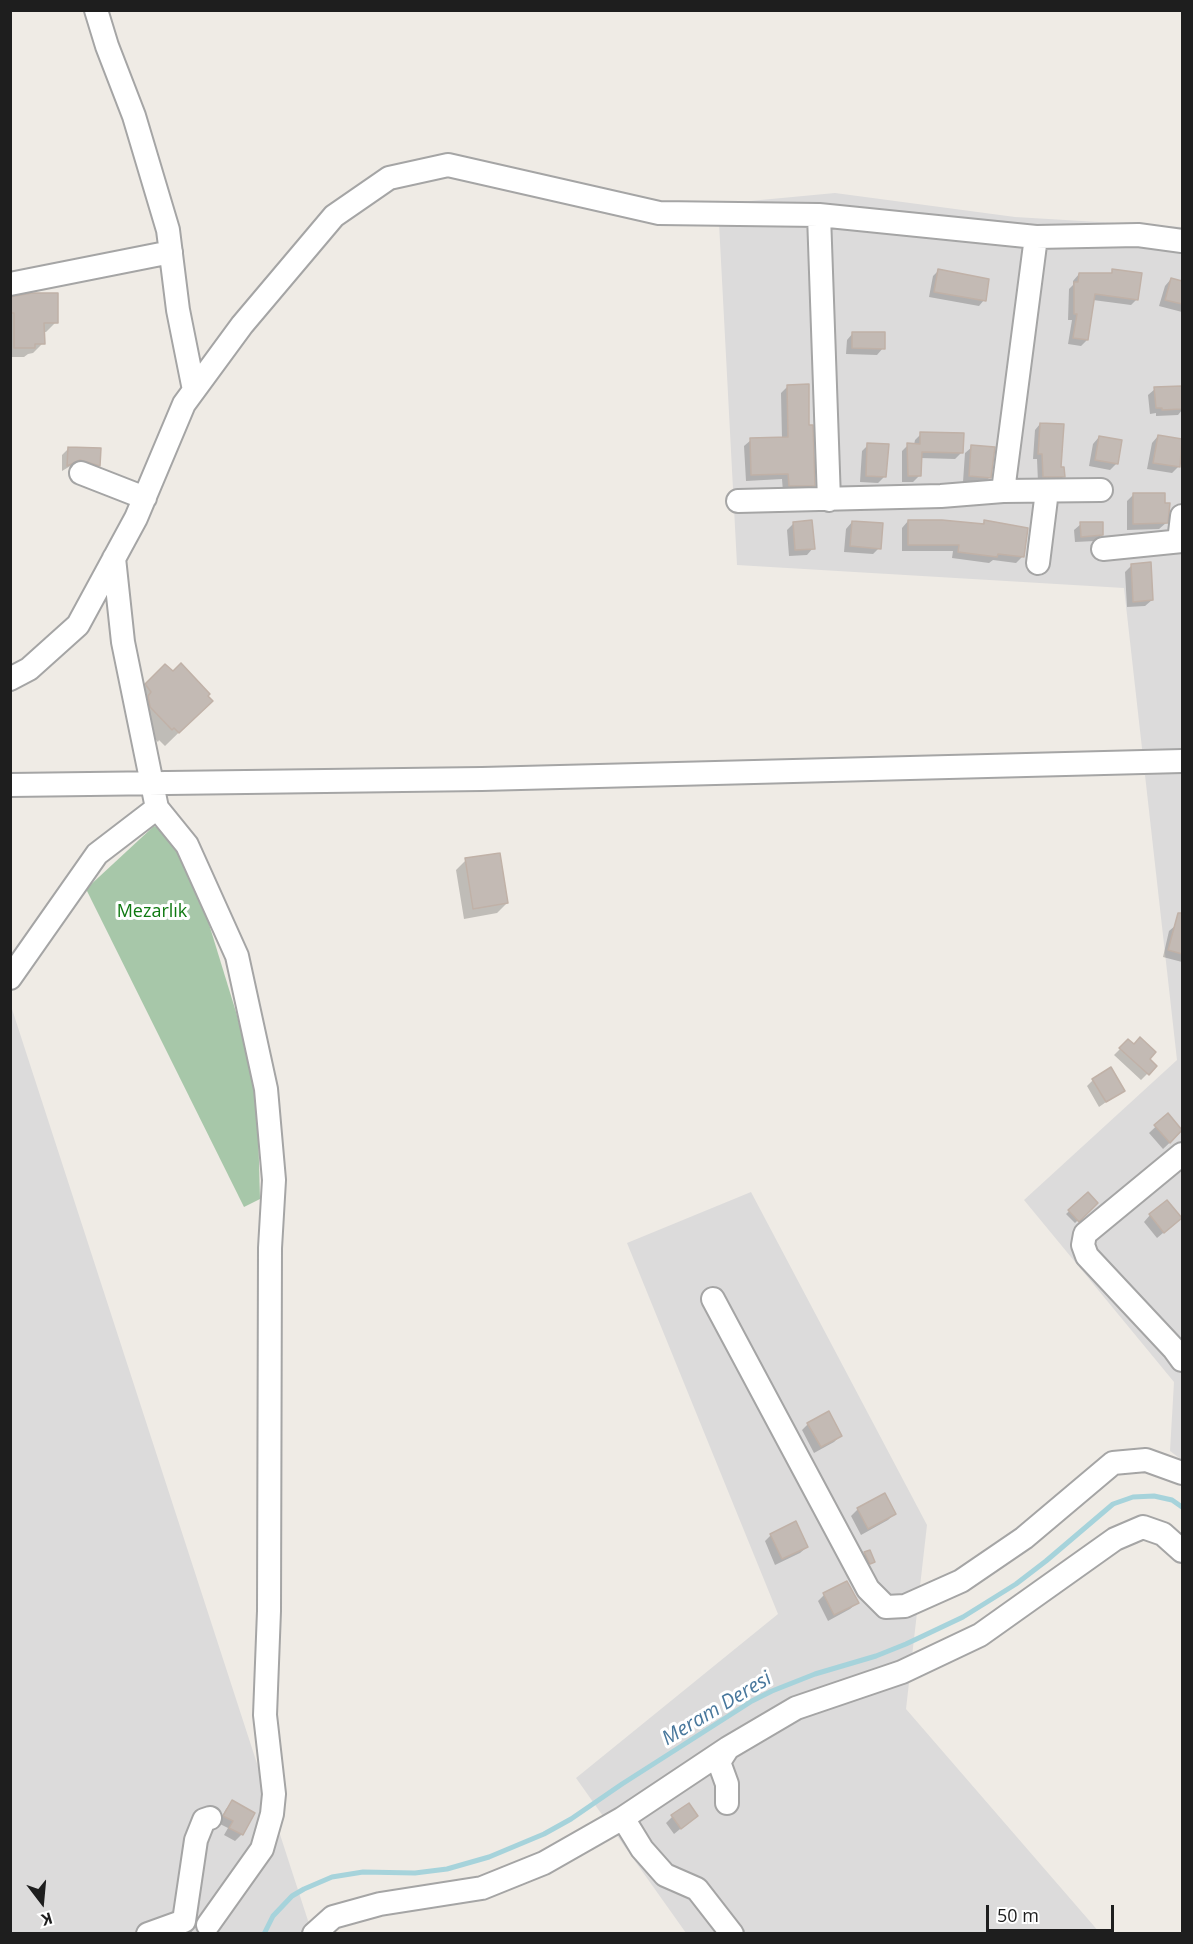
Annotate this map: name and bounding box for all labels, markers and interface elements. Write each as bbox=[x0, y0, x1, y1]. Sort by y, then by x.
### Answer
park label: Mezarlık bbox=[117, 901, 187, 923]
water label: Meram Deresi bbox=[658, 1667, 776, 1751]
north arrow bbox=[12, 1872, 72, 1932]
scale bar bbox=[989, 1893, 1116, 1931]
text: 50 m bbox=[997, 1903, 1039, 1927]
text: K bbox=[39, 1907, 55, 1931]

